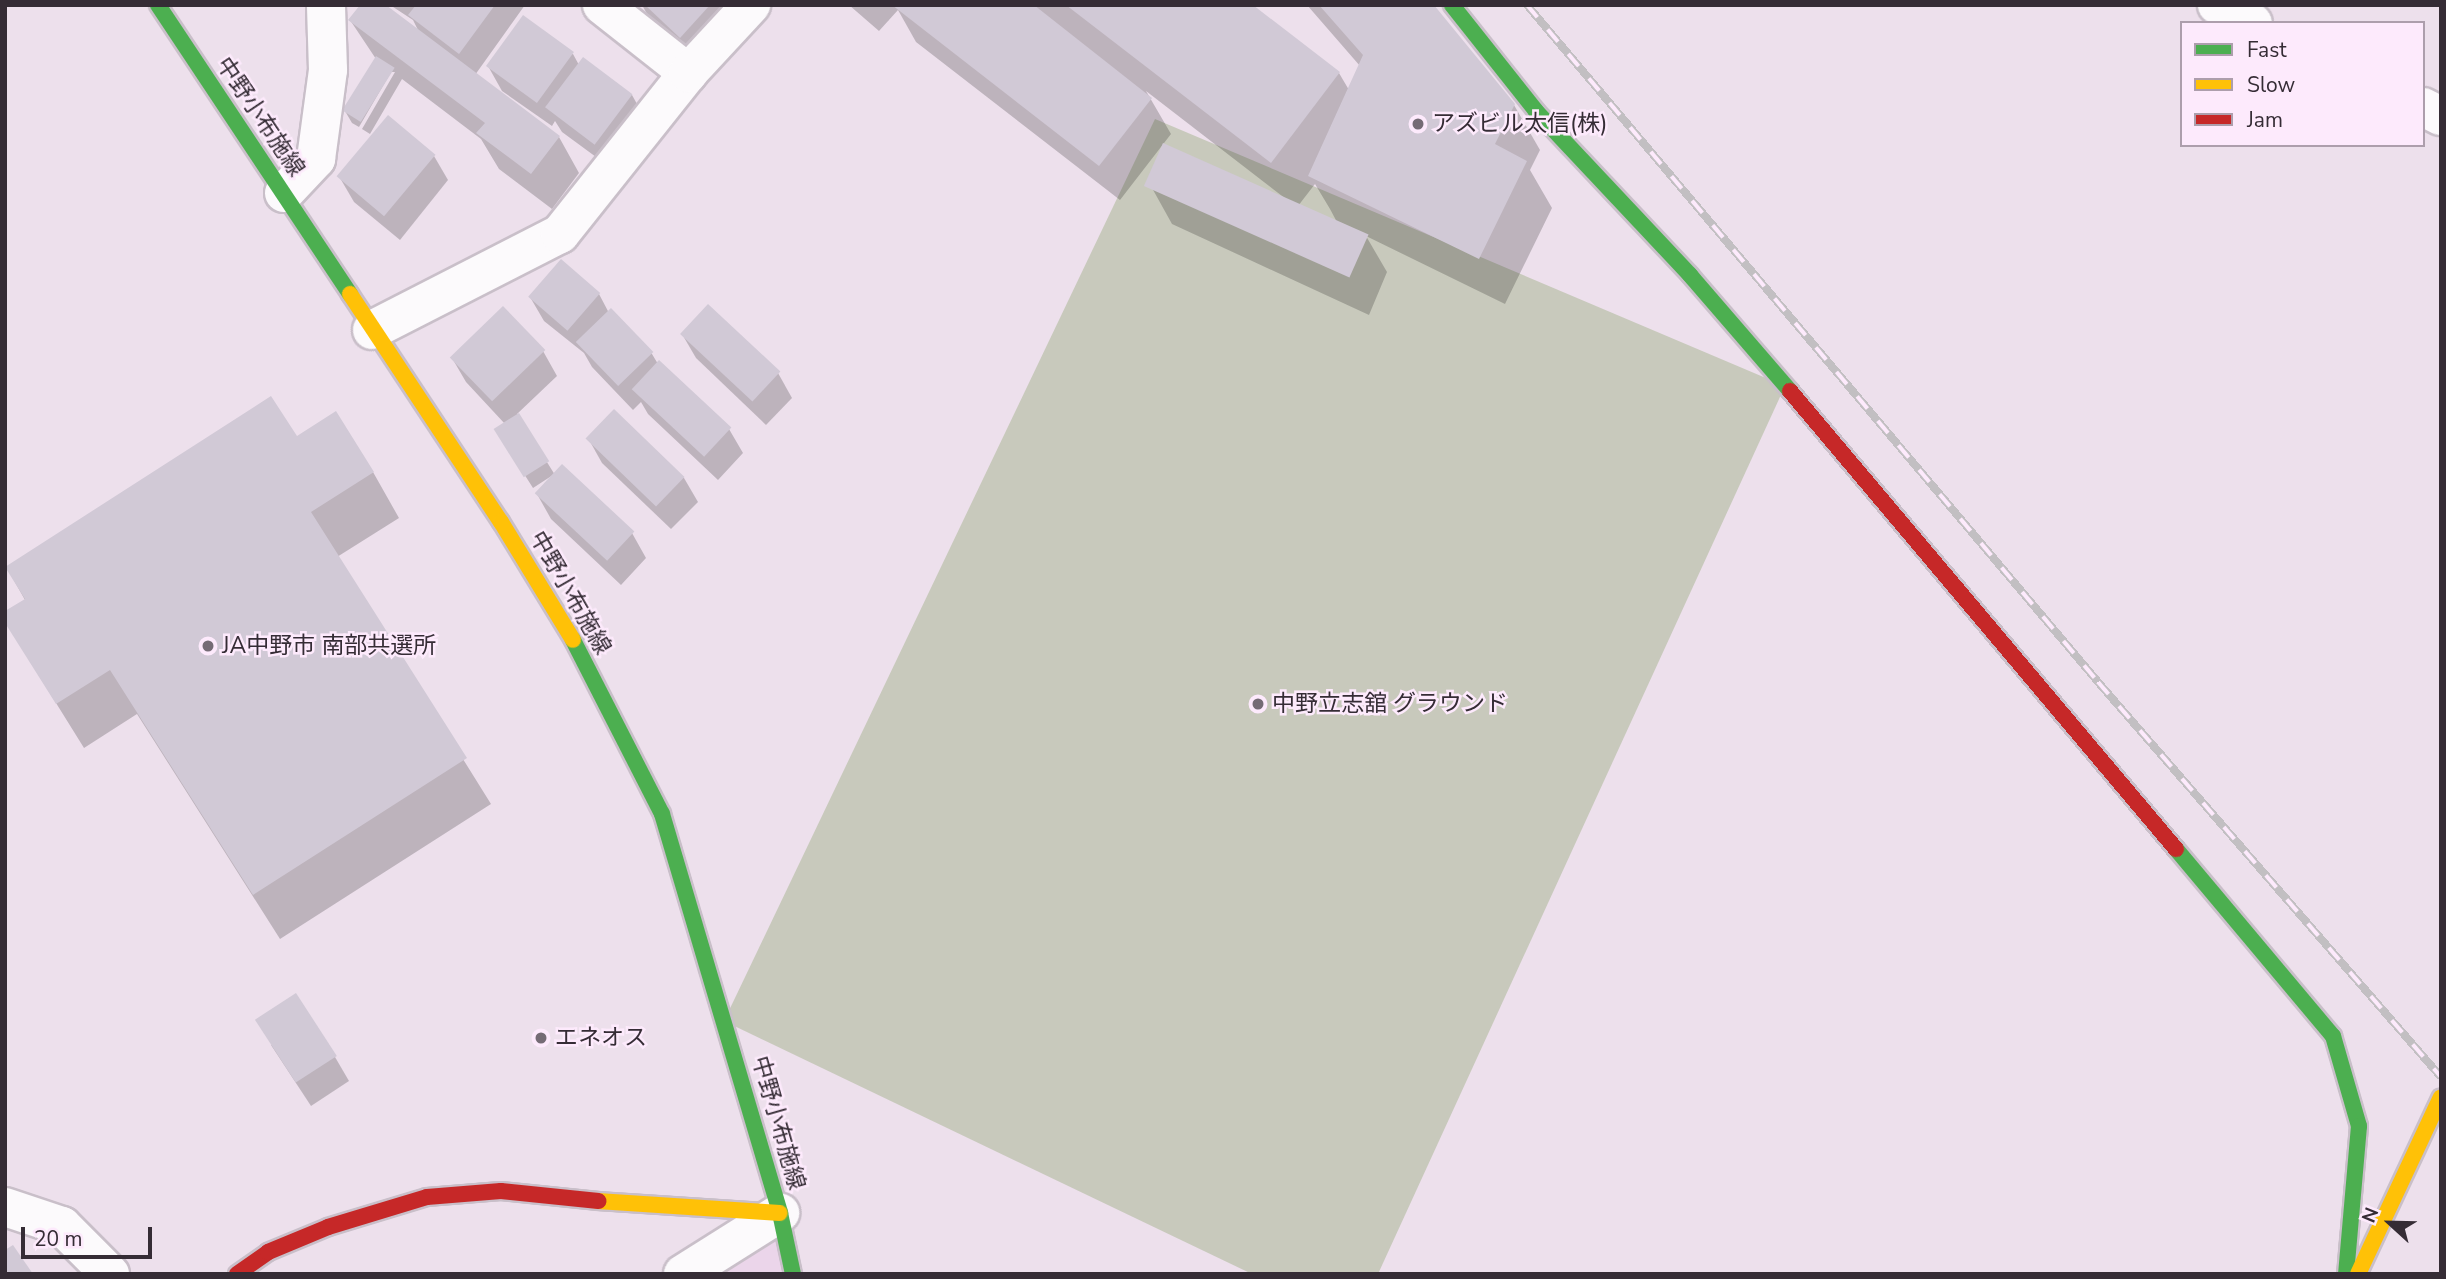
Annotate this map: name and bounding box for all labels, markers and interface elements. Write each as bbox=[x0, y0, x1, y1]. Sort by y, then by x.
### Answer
legend bbox=[2180, 21, 2425, 147]
text: Fast bbox=[2247, 36, 2287, 64]
street label: 中野小布施線 bbox=[210, 52, 310, 182]
text: Slow bbox=[2247, 71, 2295, 99]
text: Jam bbox=[2247, 106, 2283, 134]
place label: アズビル太信(株) bbox=[1432, 110, 1608, 138]
marker: アズビル太信(株) bbox=[1410, 116, 1426, 132]
street label: 中野小布施線 bbox=[524, 526, 616, 660]
place label: JA中野市 南部共選所 bbox=[222, 632, 436, 660]
marker: JA中野市 南部共選所 bbox=[200, 638, 216, 654]
place label: 中野立志舘 グラウンド bbox=[1272, 690, 1508, 718]
marker: 中野立志舘 グラウンド bbox=[1250, 696, 1266, 712]
place label: エネオス bbox=[555, 1024, 647, 1052]
marker: エネオス bbox=[533, 1030, 549, 1046]
street label: 中野小布施線 bbox=[746, 1053, 810, 1193]
north arrow bbox=[2355, 1188, 2425, 1258]
text: N bbox=[2356, 1204, 2385, 1227]
scale bar bbox=[24, 1212, 156, 1256]
text: 20 m bbox=[34, 1225, 83, 1253]

